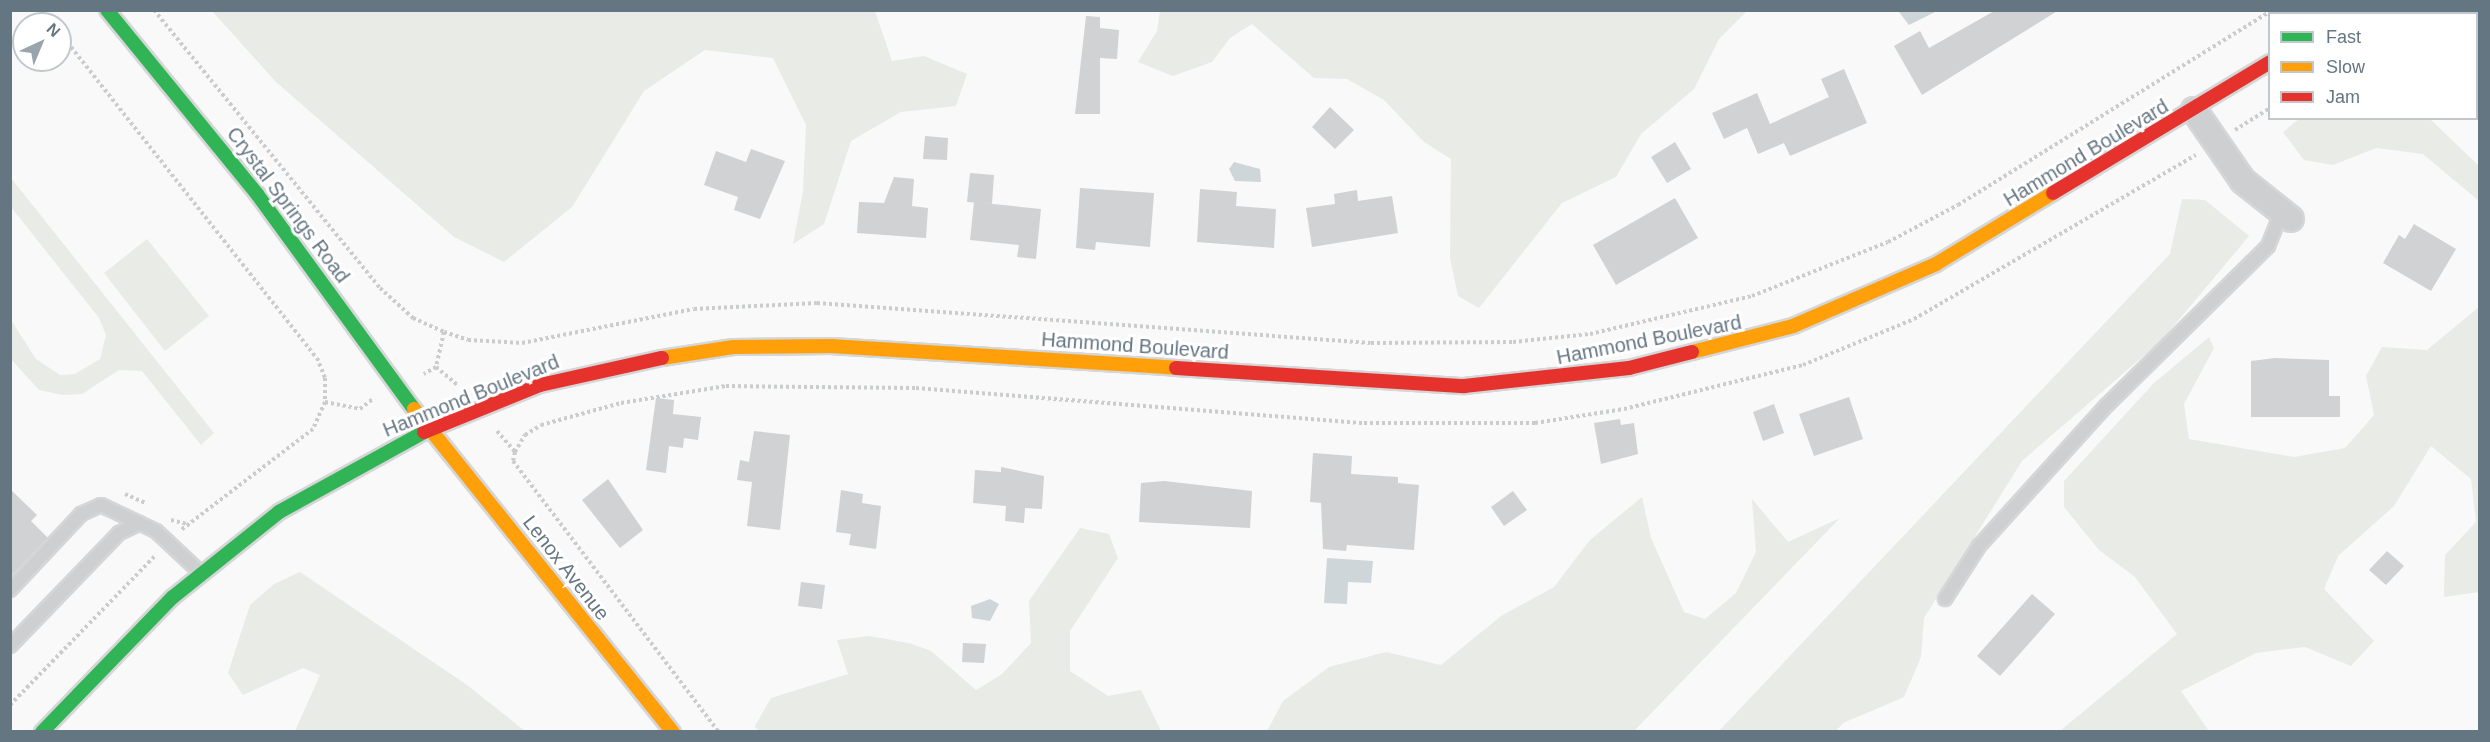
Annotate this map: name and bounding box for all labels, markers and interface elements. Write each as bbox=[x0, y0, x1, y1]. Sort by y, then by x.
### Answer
north arrow bbox=[12, 12, 72, 72]
legend bbox=[2268, 12, 2478, 120]
text: N bbox=[43, 20, 64, 40]
text: Fast bbox=[2326, 27, 2361, 47]
text: Slow bbox=[2326, 57, 2365, 77]
text: Jam bbox=[2326, 87, 2360, 107]
street label: Hammond Boulevard bbox=[1999, 94, 2173, 212]
street label: Crystal Springs Road bbox=[222, 122, 354, 288]
street label: Hammond Boulevard bbox=[1555, 310, 1743, 370]
street label: Hammond Boulevard bbox=[1040, 327, 1230, 365]
street label: Hammond Boulevard bbox=[379, 350, 563, 442]
street label: Lenox Avenue bbox=[517, 510, 615, 626]

